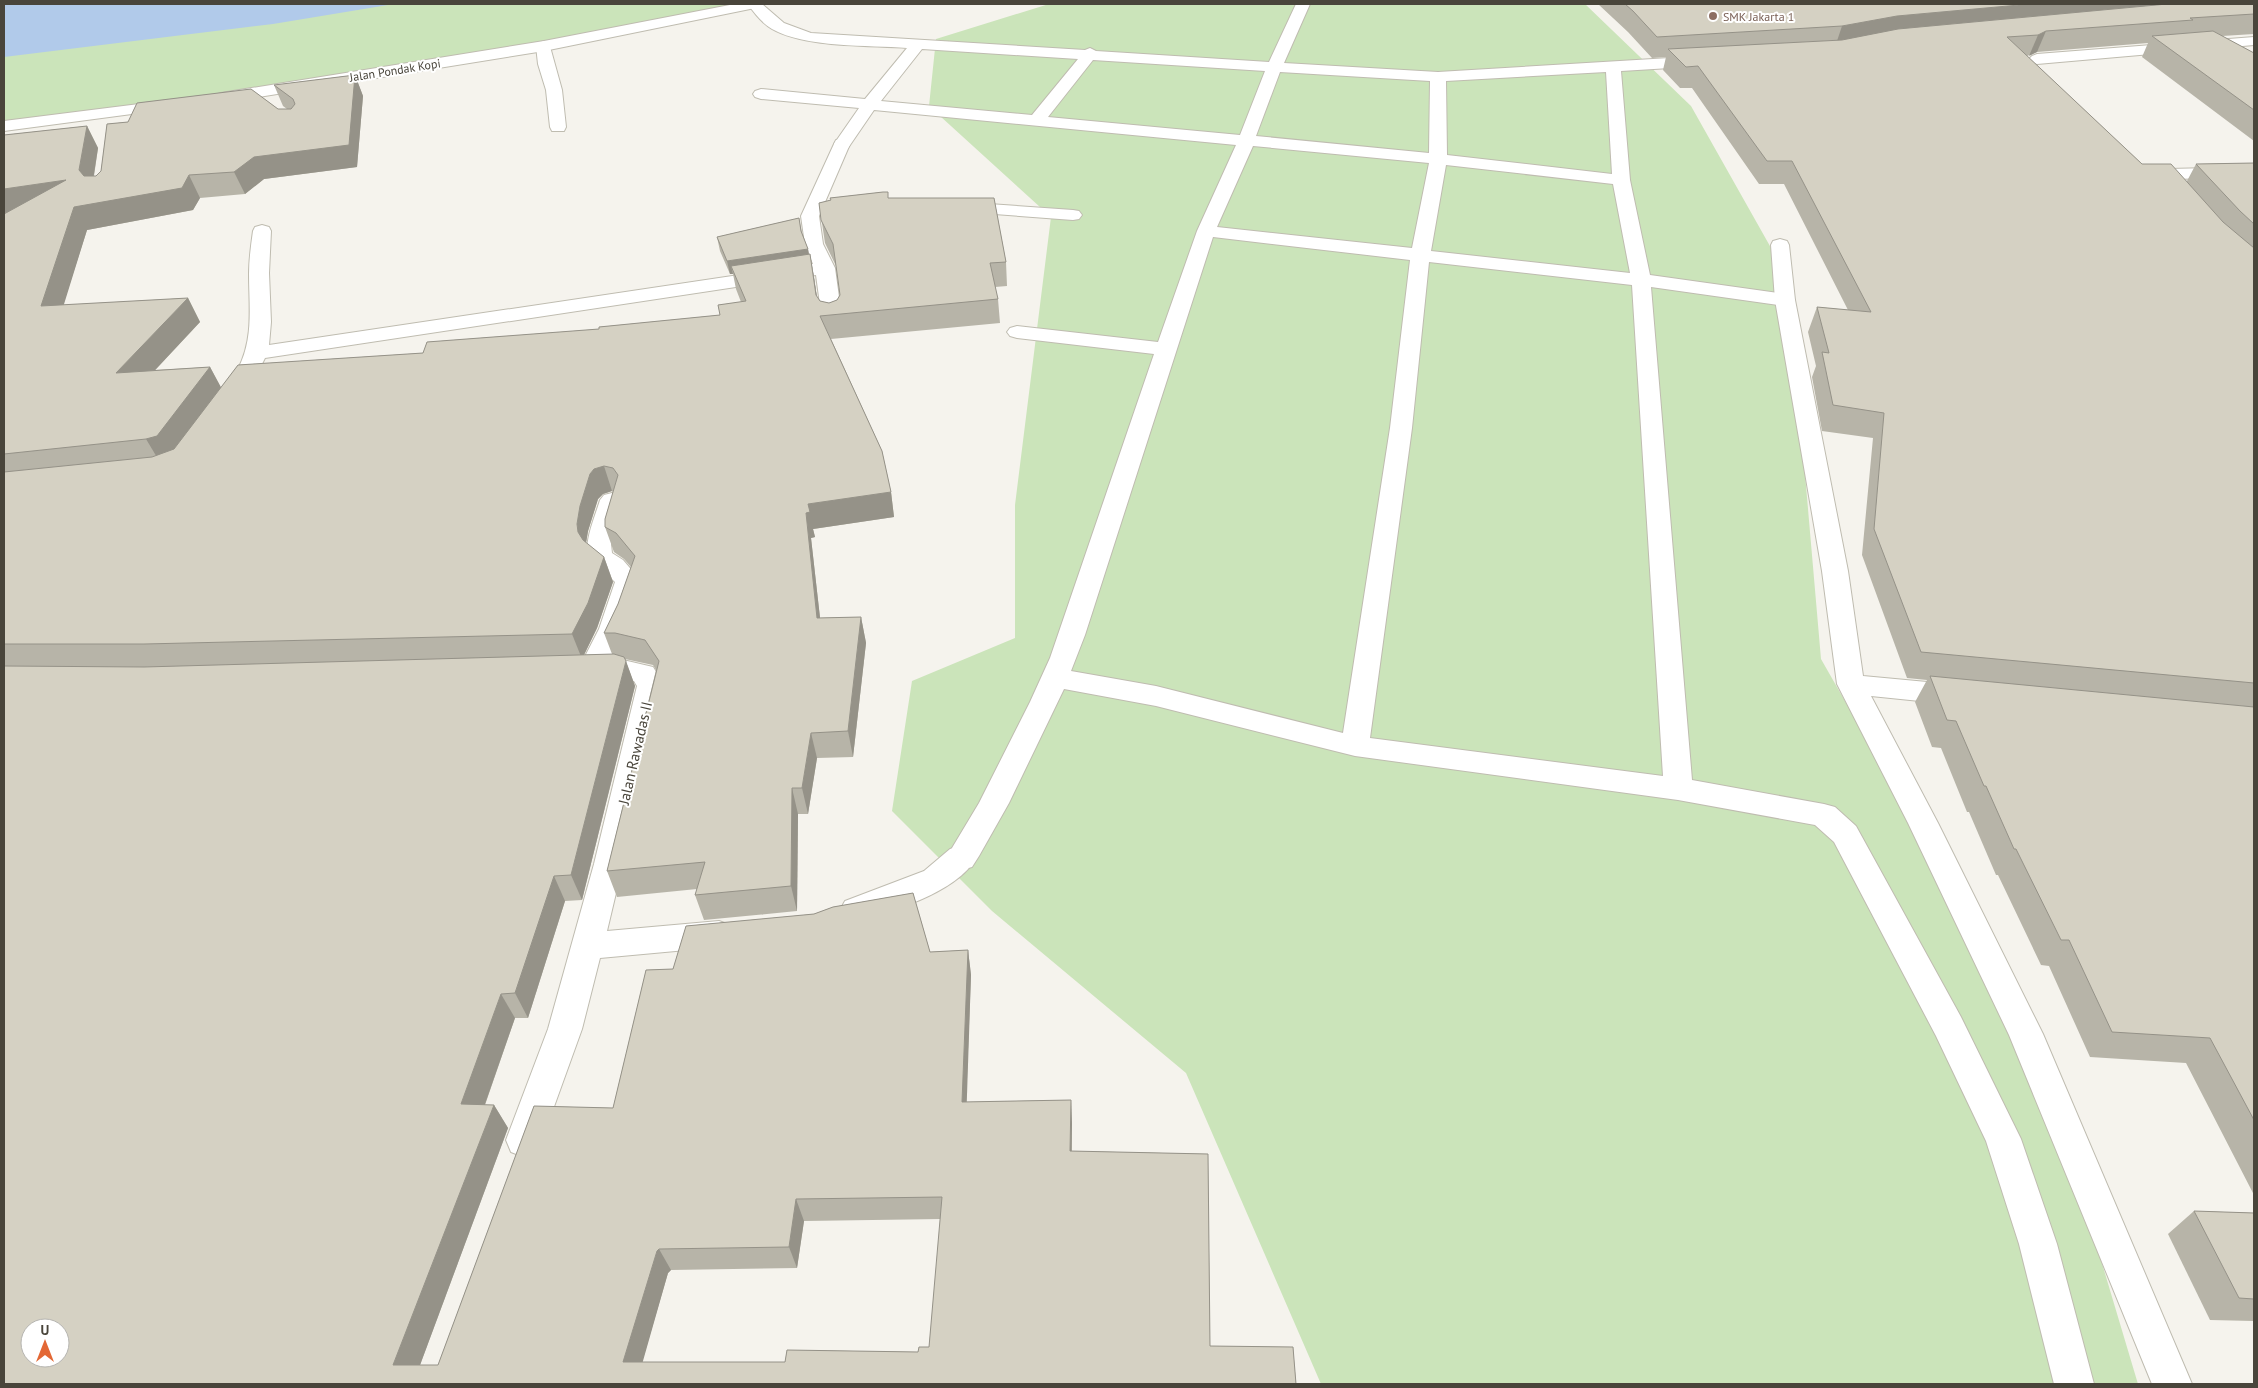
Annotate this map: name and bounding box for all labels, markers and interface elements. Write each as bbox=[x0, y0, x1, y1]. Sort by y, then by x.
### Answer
place label: SMK Jakarta 1 bbox=[1723, 9, 1794, 24]
marker: SMK Jakarta 1 bbox=[1707, 10, 1719, 22]
street label: Jalan Pondak Kopi bbox=[347, 55, 442, 85]
street label: Jalan Rawadas II bbox=[614, 700, 656, 807]
north arrow bbox=[20, 1318, 70, 1368]
text: U bbox=[41, 1321, 49, 1339]

